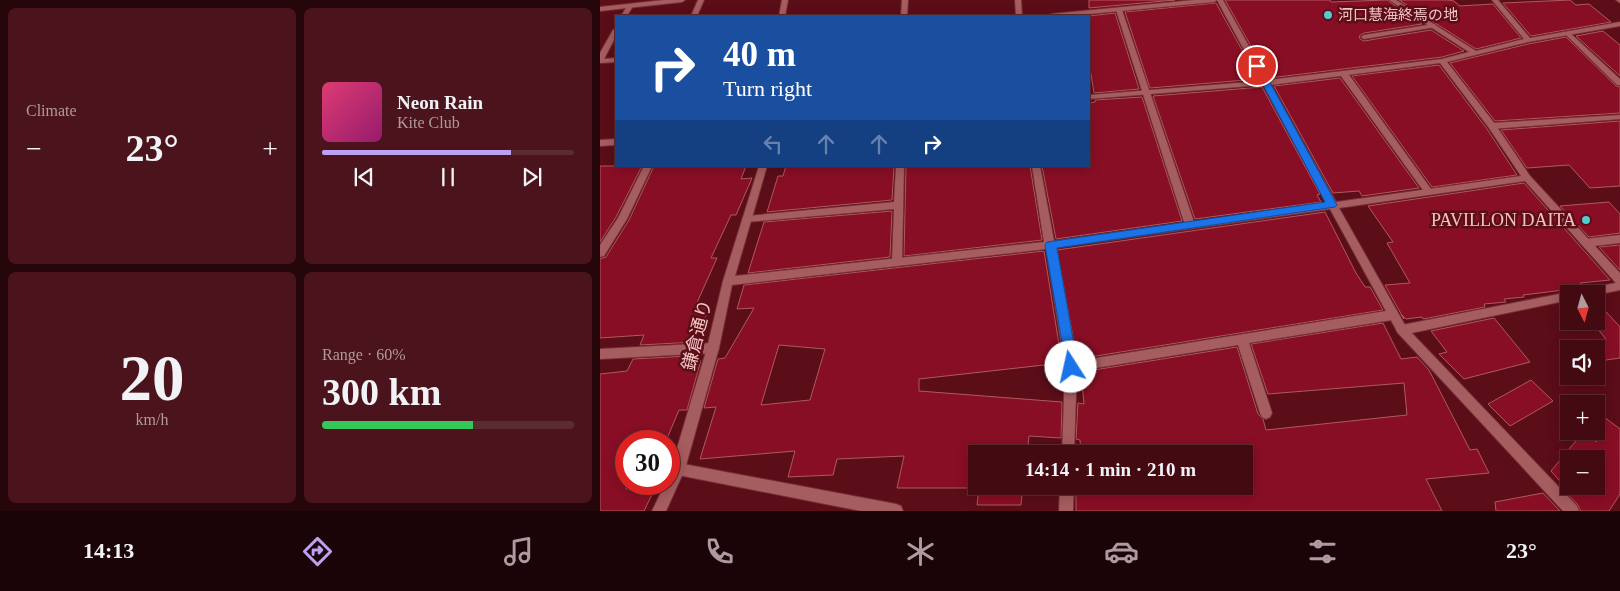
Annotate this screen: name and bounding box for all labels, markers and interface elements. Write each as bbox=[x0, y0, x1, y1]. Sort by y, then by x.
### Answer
place label: 河口慧海終焉の地 bbox=[1338, 7, 1458, 23]
marker: 河口慧海終焉の地 bbox=[1322, 9, 1334, 21]
icon: right bbox=[640, 35, 705, 100]
text: 40 m bbox=[723, 35, 796, 74]
pin bbox=[1236, 45, 1278, 87]
icon: arrive bbox=[1243, 52, 1271, 80]
text: Turn right bbox=[723, 76, 812, 101]
text: Neon Rain bbox=[397, 92, 483, 113]
text: Climate bbox=[26, 102, 77, 119]
text: Kite Club bbox=[397, 114, 460, 131]
text: 23° bbox=[125, 127, 179, 169]
icon: left bbox=[759, 130, 787, 158]
icon: ahead bbox=[812, 130, 840, 158]
icon: ahead bbox=[865, 130, 893, 158]
icon: right bbox=[918, 130, 946, 158]
text: − bbox=[26, 133, 42, 164]
text: + bbox=[262, 133, 278, 164]
icon: previous bbox=[350, 163, 378, 191]
icon: pause bbox=[434, 163, 462, 191]
icon: next bbox=[518, 163, 546, 191]
place label: PAVILLON DAITA bbox=[1431, 210, 1576, 230]
marker: PAVILLON DAITA bbox=[1580, 214, 1592, 226]
north arrow bbox=[1560, 285, 1605, 330]
map controls bbox=[1560, 285, 1605, 495]
street label: 鎌倉通り bbox=[679, 298, 715, 372]
position arrow bbox=[1044, 340, 1096, 392]
button: sound bbox=[1560, 340, 1605, 385]
text: 20 bbox=[120, 342, 185, 414]
text: Range · 60% bbox=[322, 346, 406, 363]
text: 300 km bbox=[322, 371, 441, 413]
button: + bbox=[1560, 395, 1605, 440]
text: km/h bbox=[136, 411, 168, 428]
speed limit sign: 30 bbox=[615, 430, 680, 495]
button: − bbox=[1560, 450, 1605, 495]
text: 14:14 · 1 min · 210 m bbox=[1025, 459, 1196, 480]
icon: directions bbox=[300, 534, 335, 569]
icon: music bbox=[501, 534, 536, 569]
icon: phone bbox=[702, 534, 737, 569]
icon: climate bbox=[903, 534, 938, 569]
icon: car bbox=[1104, 534, 1139, 569]
icon: filters bbox=[1305, 534, 1340, 569]
text: 14:13 bbox=[83, 538, 134, 563]
text: 23° bbox=[1506, 538, 1537, 563]

